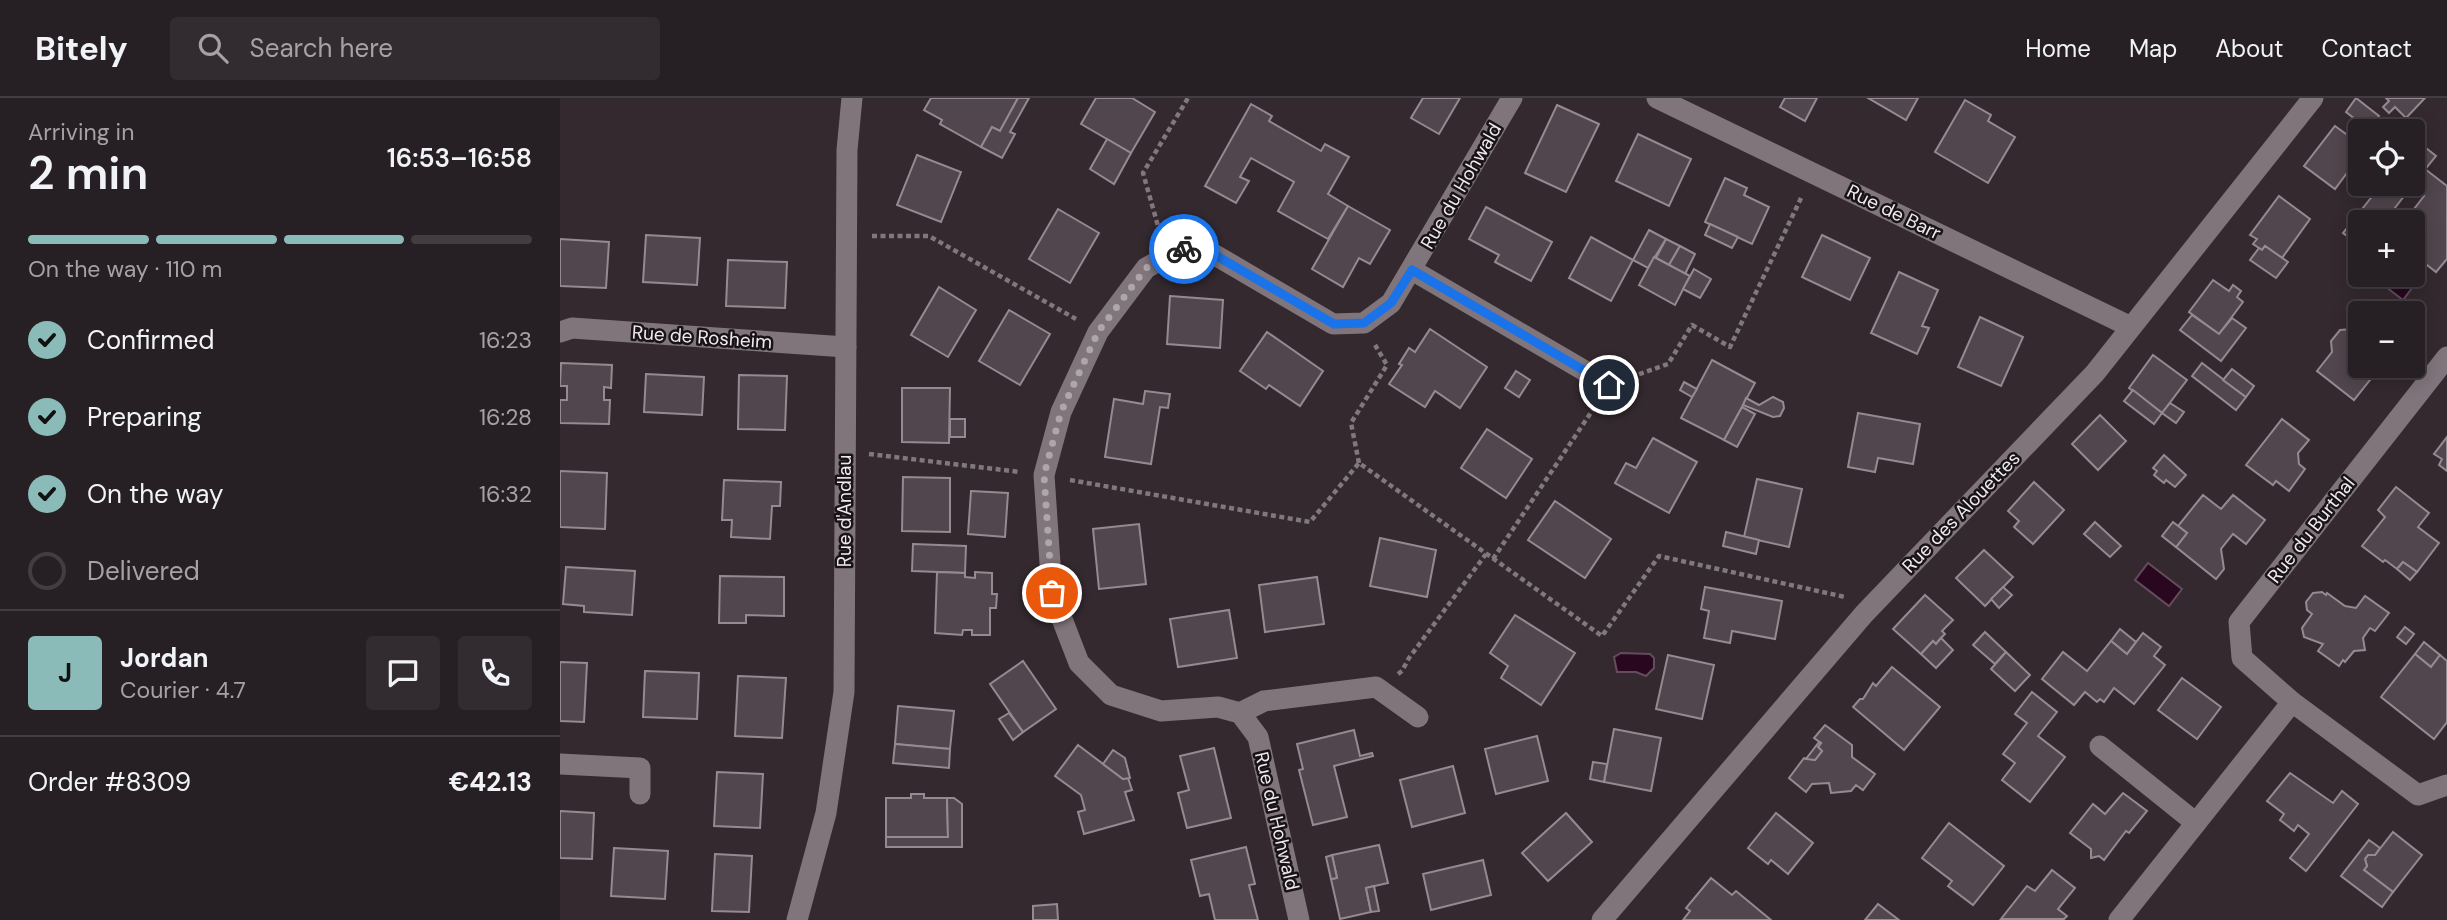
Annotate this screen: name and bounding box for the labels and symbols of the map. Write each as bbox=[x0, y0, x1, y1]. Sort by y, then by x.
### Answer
street label: Rue du Hohwald bbox=[1415, 118, 1507, 254]
street label: Rue de Barr bbox=[1843, 178, 1945, 246]
courier bbox=[1149, 214, 1219, 284]
street label: Rue de Rosheim bbox=[631, 320, 773, 354]
pin bbox=[1579, 355, 1639, 415]
street label: Rue des Alouettes bbox=[1897, 446, 2025, 578]
street label: Rue d'Andlau bbox=[832, 455, 857, 567]
street label: Rue du Burthal bbox=[2262, 472, 2360, 588]
pin bbox=[1022, 563, 1082, 623]
street label: Rue du Hohwald bbox=[1249, 749, 1305, 893]

